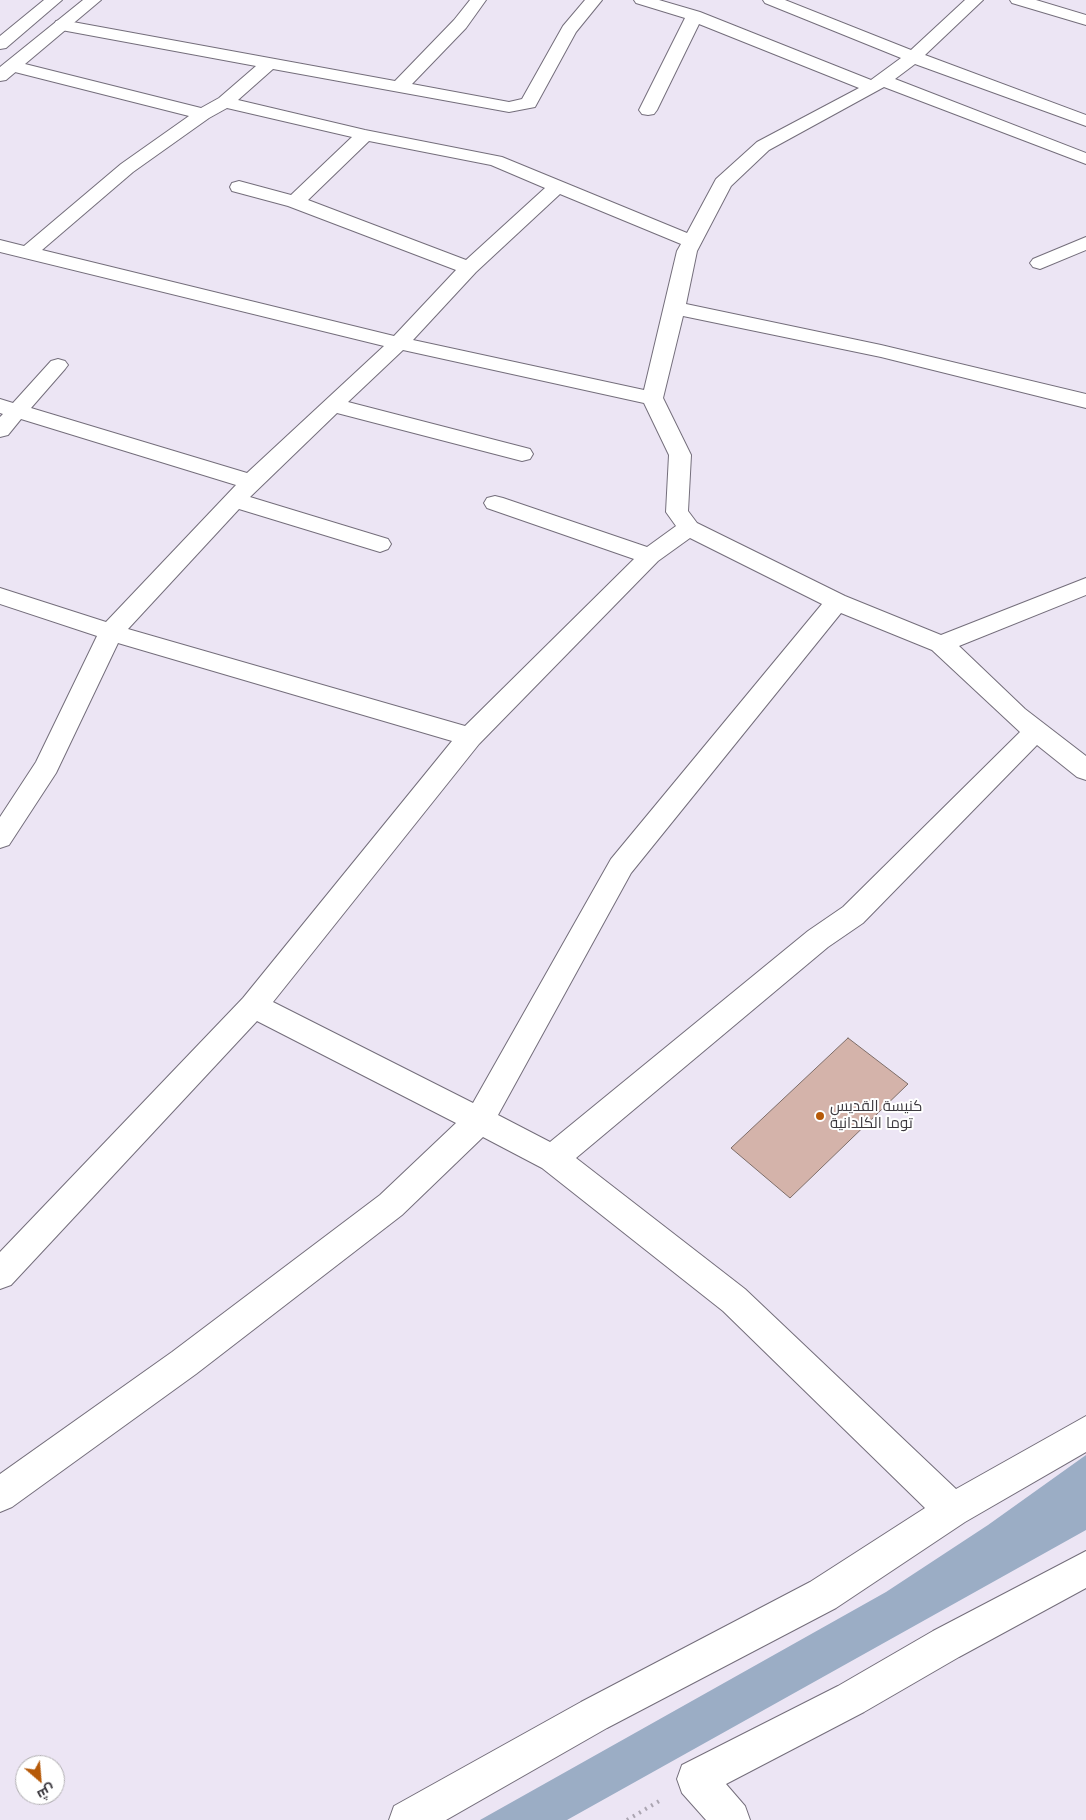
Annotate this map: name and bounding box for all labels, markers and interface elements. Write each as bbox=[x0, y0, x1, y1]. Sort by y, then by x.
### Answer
place label: كنيسة القديس توما الكلدانية bbox=[830, 1098, 922, 1133]
marker: كنيسة القديس توما الكلدانية bbox=[814, 1110, 826, 1122]
north arrow bbox=[15, 1755, 65, 1805]
text: ش bbox=[35, 1781, 58, 1804]

